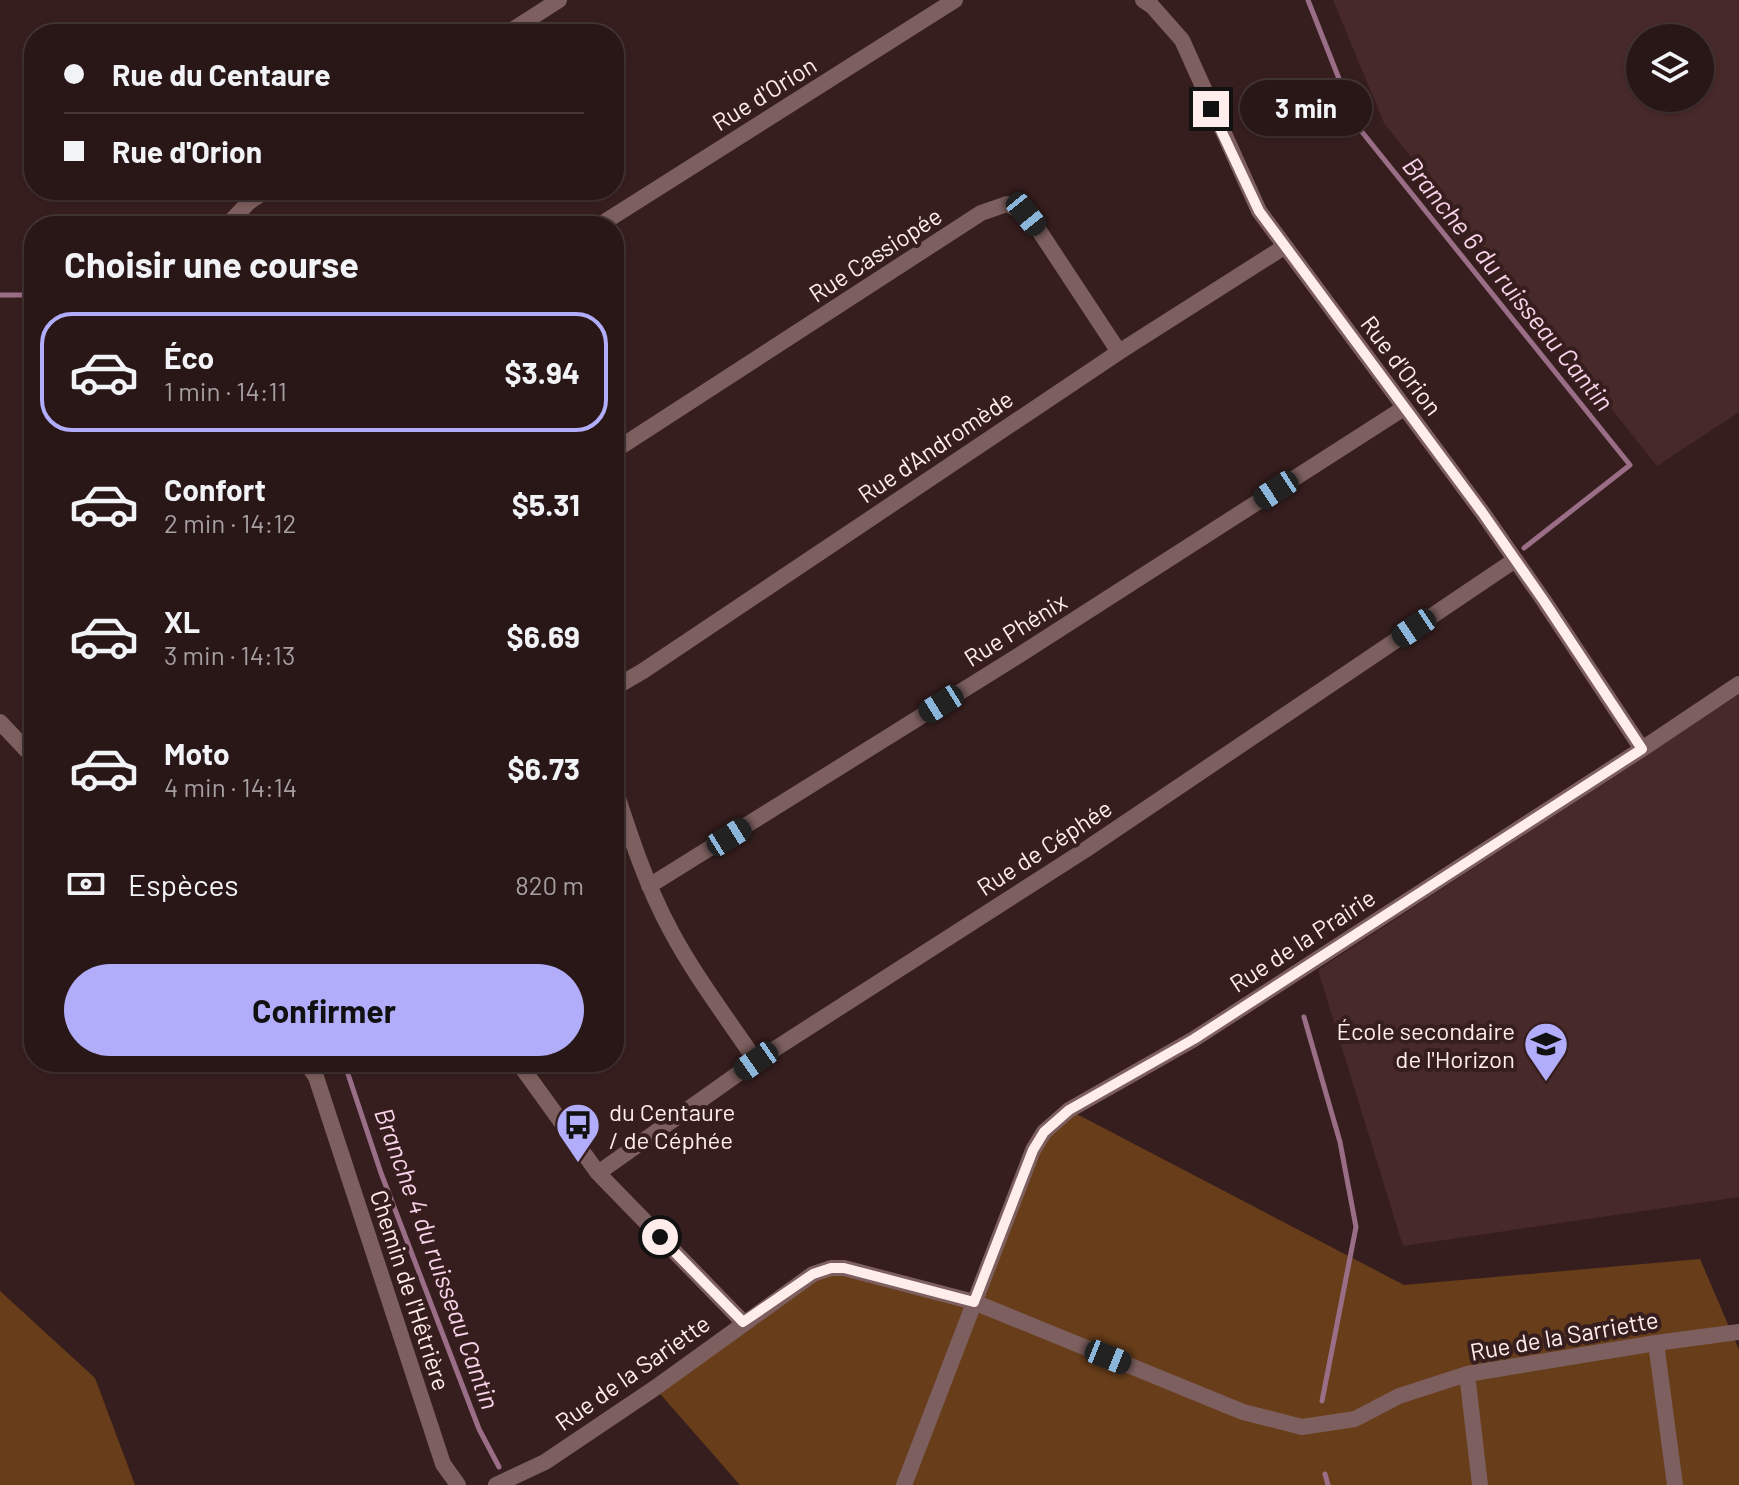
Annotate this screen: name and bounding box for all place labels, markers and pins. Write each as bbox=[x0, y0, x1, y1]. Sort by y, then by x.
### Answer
place label: École secondaire de l'Horizon bbox=[1336, 1016, 1515, 1073]
school or university icon: École secondaire de l'Horizon bbox=[1522, 1020, 1570, 1083]
place label: du Centaure / de Céphée bbox=[609, 1097, 735, 1154]
bus stop icon: du Centaure / de Céphée bbox=[554, 1101, 602, 1164]

